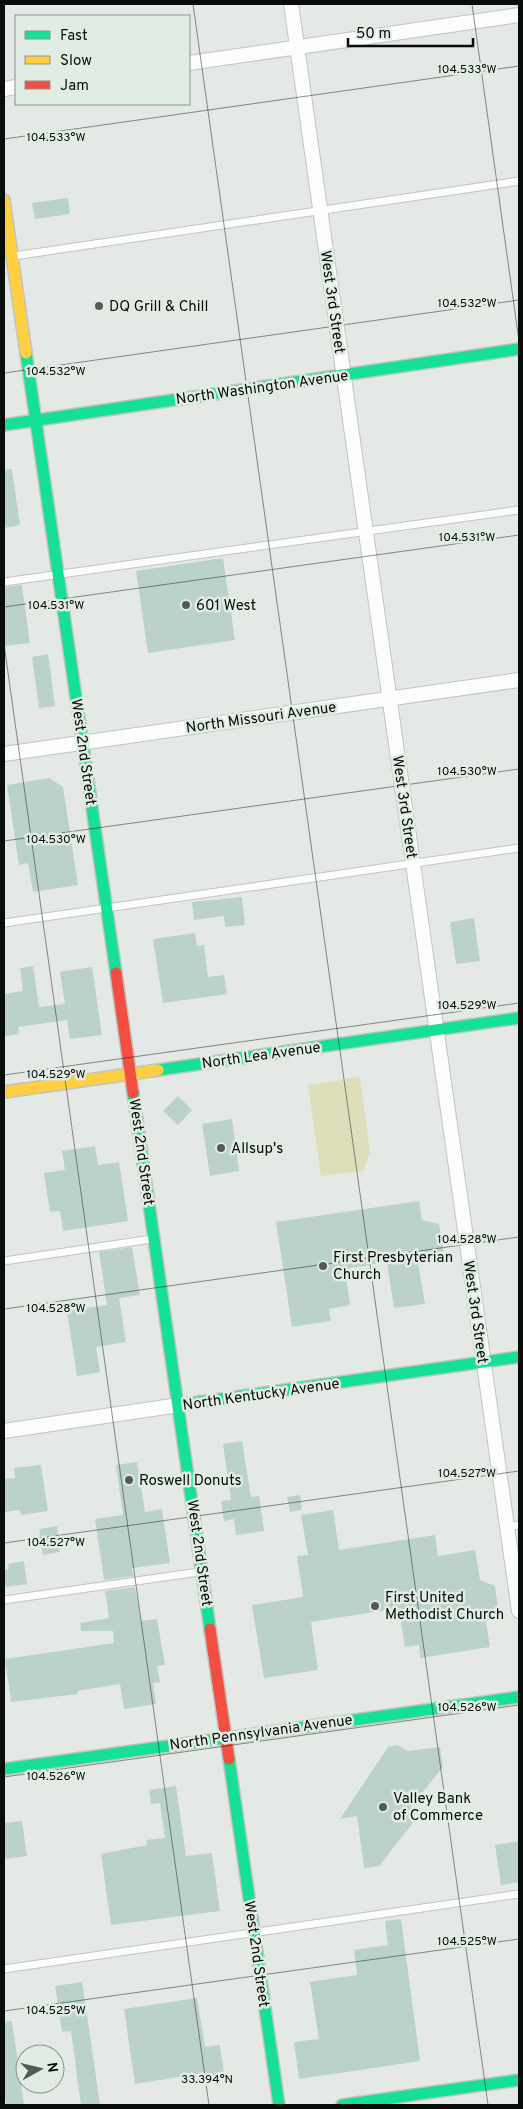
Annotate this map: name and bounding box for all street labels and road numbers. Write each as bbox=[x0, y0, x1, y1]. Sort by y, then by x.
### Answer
street label: West 3rd Street bbox=[315, 249, 348, 355]
street label: North Washington Avenue bbox=[175, 367, 350, 410]
street label: West 2nd Street bbox=[66, 698, 99, 807]
street label: North Missouri Avenue bbox=[185, 699, 338, 738]
street label: West 3rd Street bbox=[387, 754, 420, 860]
street label: North Lea Avenue bbox=[201, 1039, 322, 1074]
street label: West 2nd Street bbox=[124, 1098, 157, 1207]
street label: West 3rd Street bbox=[458, 1259, 491, 1365]
street label: North Kentucky Avenue bbox=[182, 1375, 341, 1416]
street label: West 2nd Street bbox=[182, 1499, 215, 1608]
street label: North Pennsylvania Avenue bbox=[169, 1711, 354, 1756]
street label: West 2nd Street bbox=[239, 1900, 272, 2009]

